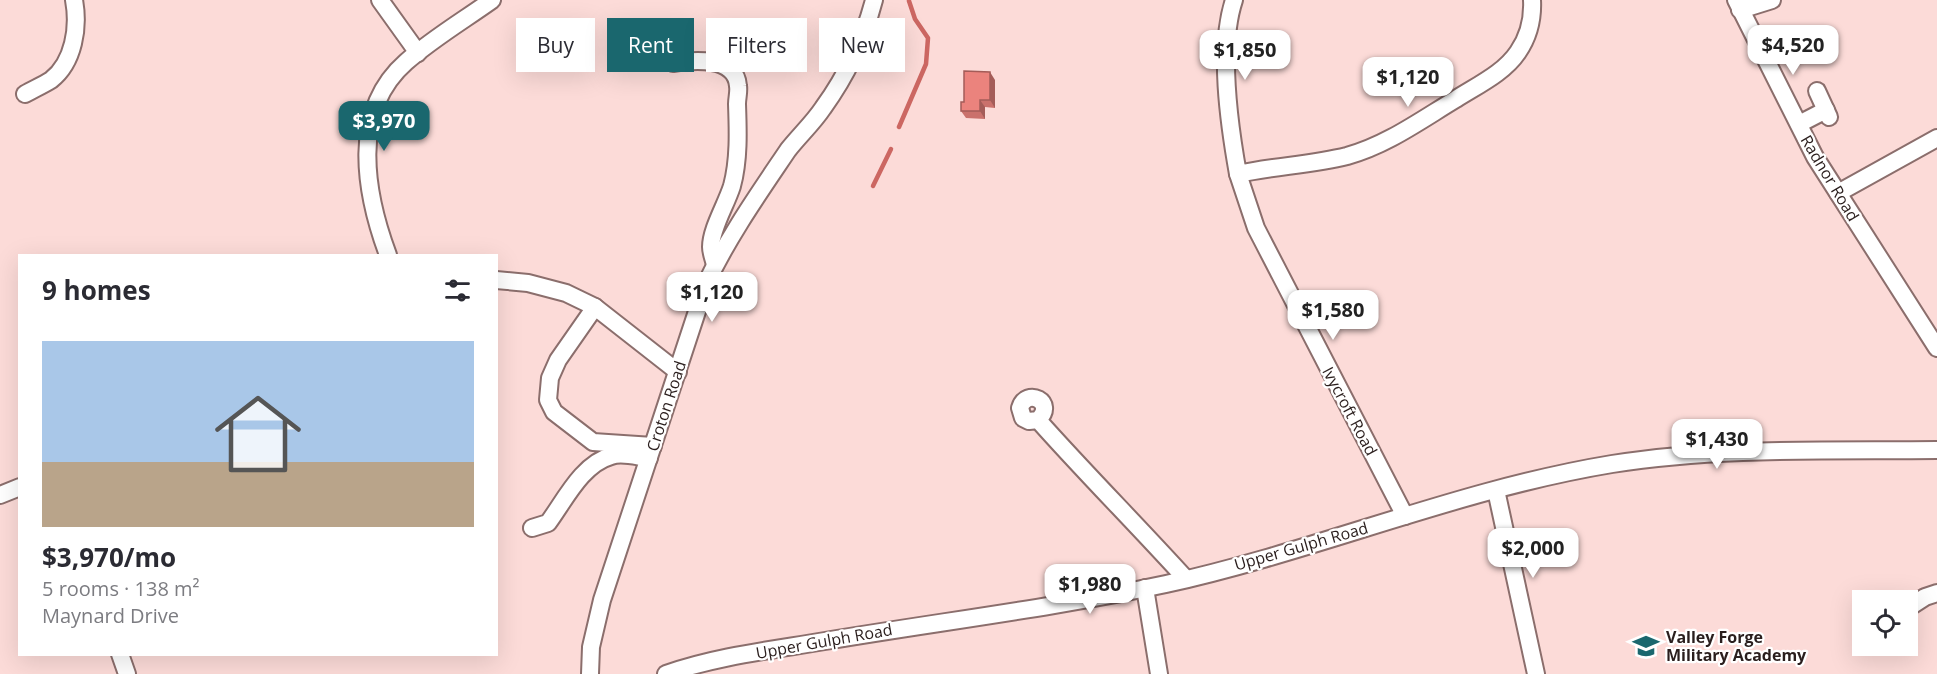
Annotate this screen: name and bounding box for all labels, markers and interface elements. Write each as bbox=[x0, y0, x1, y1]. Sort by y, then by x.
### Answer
chip: Buy bbox=[516, 18, 595, 72]
chip: Rent bbox=[607, 18, 694, 72]
chip: Filters bbox=[706, 18, 807, 72]
chip: New bbox=[819, 18, 905, 72]
pin: $4,520 bbox=[1744, 25, 1842, 76]
pin: $1,850 bbox=[1196, 30, 1294, 81]
text: $4,520 bbox=[1762, 31, 1824, 58]
text: $1,850 bbox=[1214, 36, 1276, 63]
pin: $1,120 bbox=[1359, 57, 1457, 108]
text: $1,120 bbox=[1377, 63, 1439, 90]
pin: $3,970 bbox=[335, 101, 433, 152]
text: $3,970 bbox=[353, 107, 415, 134]
street label: Radnor Road bbox=[1796, 131, 1864, 225]
text: 9 homes bbox=[42, 272, 151, 308]
pin: $1,120 bbox=[663, 272, 761, 323]
icon: filters bbox=[441, 274, 474, 307]
text: $1,120 bbox=[681, 278, 743, 305]
pin: $1,580 bbox=[1284, 290, 1382, 341]
text: $1,580 bbox=[1302, 296, 1364, 323]
street label: Croton Road bbox=[641, 358, 691, 454]
street label: Ivycroft Road bbox=[1317, 363, 1383, 459]
icon: home bbox=[204, 380, 312, 488]
pin: $1,430 bbox=[1668, 419, 1766, 470]
text: $1,430 bbox=[1686, 425, 1748, 452]
street label: Upper Gulph Road bbox=[1231, 516, 1371, 576]
pin: $2,000 bbox=[1484, 528, 1582, 579]
text: $2,000 bbox=[1502, 534, 1564, 561]
text: $3,970/mo bbox=[42, 539, 176, 575]
pin: $1,980 bbox=[1041, 564, 1139, 615]
text: $1,980 bbox=[1059, 570, 1121, 597]
text: 5 rooms · 138 m² bbox=[42, 575, 200, 602]
map controls bbox=[1852, 590, 1918, 656]
button: locate bbox=[1852, 590, 1918, 656]
text: Maynard Drive bbox=[42, 602, 179, 629]
street label: Upper Gulph Road bbox=[754, 618, 894, 664]
place label: Valley Forge Military Academy bbox=[1666, 626, 1807, 666]
school or university icon: Valley Forge Military Academy bbox=[1631, 631, 1661, 661]

